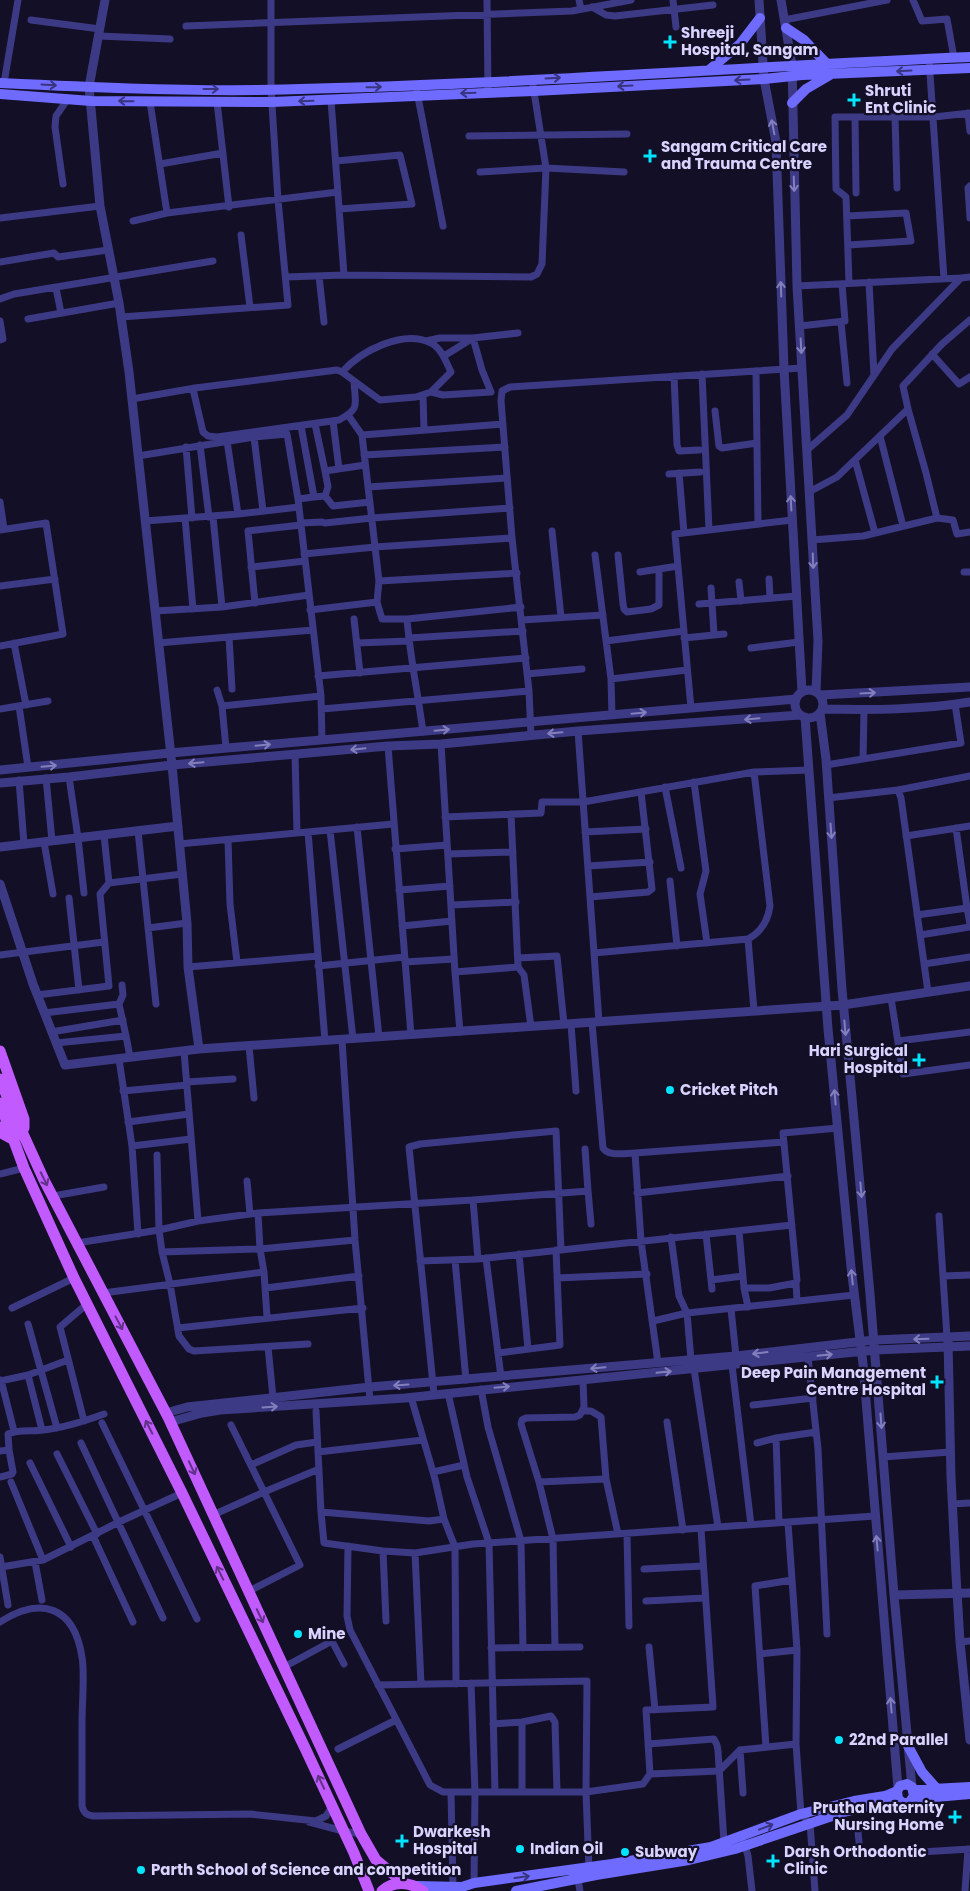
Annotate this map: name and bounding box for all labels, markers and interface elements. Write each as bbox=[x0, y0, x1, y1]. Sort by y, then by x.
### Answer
place label: Shreeji Hospital, Sangam bbox=[681, 22, 819, 60]
marker: Shreeji Hospital, Sangam bbox=[663, 35, 677, 49]
one-way arrow bbox=[896, 67, 912, 76]
one-way arrow bbox=[545, 74, 561, 83]
one-way arrow bbox=[734, 76, 750, 85]
place label: Shruti Ent Clinic bbox=[865, 80, 936, 118]
one-way arrow bbox=[40, 81, 56, 90]
one-way arrow bbox=[365, 82, 381, 92]
one-way arrow bbox=[617, 82, 633, 91]
one-way arrow bbox=[202, 84, 219, 94]
one-way arrow bbox=[460, 88, 476, 98]
marker: Shruti Ent Clinic bbox=[847, 93, 861, 107]
one-way arrow bbox=[298, 96, 314, 105]
one-way arrow bbox=[118, 97, 134, 106]
one-way arrow bbox=[767, 119, 777, 135]
place label: Sangam Critical Care and Trauma Centre bbox=[661, 136, 827, 174]
marker: Sangam Critical Care and Trauma Centre bbox=[643, 149, 657, 163]
one-way arrow bbox=[790, 176, 799, 192]
one-way arrow bbox=[776, 281, 786, 297]
one-way arrow bbox=[796, 338, 805, 354]
one-way arrow bbox=[787, 496, 796, 512]
one-way arrow bbox=[808, 553, 817, 569]
one-way arrow bbox=[860, 688, 876, 697]
one-way arrow bbox=[630, 708, 646, 718]
one-way arrow bbox=[744, 714, 760, 723]
one-way arrow bbox=[434, 725, 450, 735]
one-way arrow bbox=[547, 728, 563, 738]
one-way arrow bbox=[254, 740, 270, 750]
one-way arrow bbox=[350, 744, 366, 754]
one-way arrow bbox=[188, 758, 204, 768]
one-way arrow bbox=[40, 761, 56, 770]
one-way arrow bbox=[826, 823, 835, 839]
one-way arrow bbox=[840, 1020, 850, 1036]
place label: Hari Surgical Hospital bbox=[809, 1040, 908, 1078]
marker: Hari Surgical Hospital bbox=[912, 1053, 926, 1067]
place label: Cricket Pitch bbox=[680, 1079, 778, 1100]
marker: Cricket Pitch bbox=[664, 1084, 676, 1096]
one-way arrow bbox=[830, 1090, 840, 1106]
one-way arrow bbox=[40, 1171, 49, 1186]
one-way arrow bbox=[856, 1181, 865, 1197]
one-way arrow bbox=[847, 1269, 857, 1285]
one-way arrow bbox=[115, 1315, 124, 1330]
one-way arrow bbox=[914, 1334, 930, 1343]
one-way arrow bbox=[752, 1348, 768, 1358]
one-way arrow bbox=[817, 1350, 833, 1360]
place label: Deep Pain Management Centre Hospital bbox=[741, 1362, 926, 1400]
one-way arrow bbox=[590, 1364, 606, 1373]
one-way arrow bbox=[655, 1367, 671, 1377]
marker: Deep Pain Management Centre Hospital bbox=[930, 1375, 944, 1389]
one-way arrow bbox=[393, 1381, 409, 1390]
one-way arrow bbox=[493, 1383, 509, 1392]
one-way arrow bbox=[262, 1402, 278, 1411]
one-way arrow bbox=[876, 1413, 885, 1429]
one-way arrow bbox=[143, 1420, 153, 1435]
one-way arrow bbox=[187, 1461, 197, 1476]
one-way arrow bbox=[873, 1535, 882, 1551]
one-way arrow bbox=[215, 1566, 224, 1581]
one-way arrow bbox=[256, 1608, 266, 1623]
place label: Mine bbox=[308, 1623, 346, 1644]
marker: Mine bbox=[292, 1628, 304, 1640]
one-way arrow bbox=[886, 1697, 896, 1713]
place label: 22nd Parallel bbox=[849, 1729, 948, 1750]
marker: 22nd Parallel bbox=[833, 1734, 845, 1746]
one-way arrow bbox=[315, 1775, 325, 1790]
place label: Prutha Maternity Nursing Home bbox=[813, 1797, 945, 1835]
marker: Prutha Maternity Nursing Home bbox=[948, 1810, 962, 1824]
place label: Dwarkesh Hospital bbox=[413, 1821, 491, 1859]
one-way arrow bbox=[758, 1822, 774, 1831]
marker: Dwarkesh Hospital bbox=[395, 1834, 409, 1848]
place label: Indian Oil bbox=[530, 1838, 603, 1859]
place label: Subway bbox=[635, 1841, 698, 1862]
place label: Darsh Orthodontic Clinic bbox=[784, 1841, 927, 1879]
marker: Indian Oil bbox=[514, 1843, 526, 1855]
marker: Subway bbox=[619, 1846, 631, 1858]
marker: Darsh Orthodontic Clinic bbox=[766, 1854, 780, 1868]
place label: Parth School of Science and competition bbox=[151, 1859, 461, 1880]
marker: Parth School of Science and competition bbox=[135, 1864, 147, 1876]
one-way arrow bbox=[514, 1872, 530, 1882]

